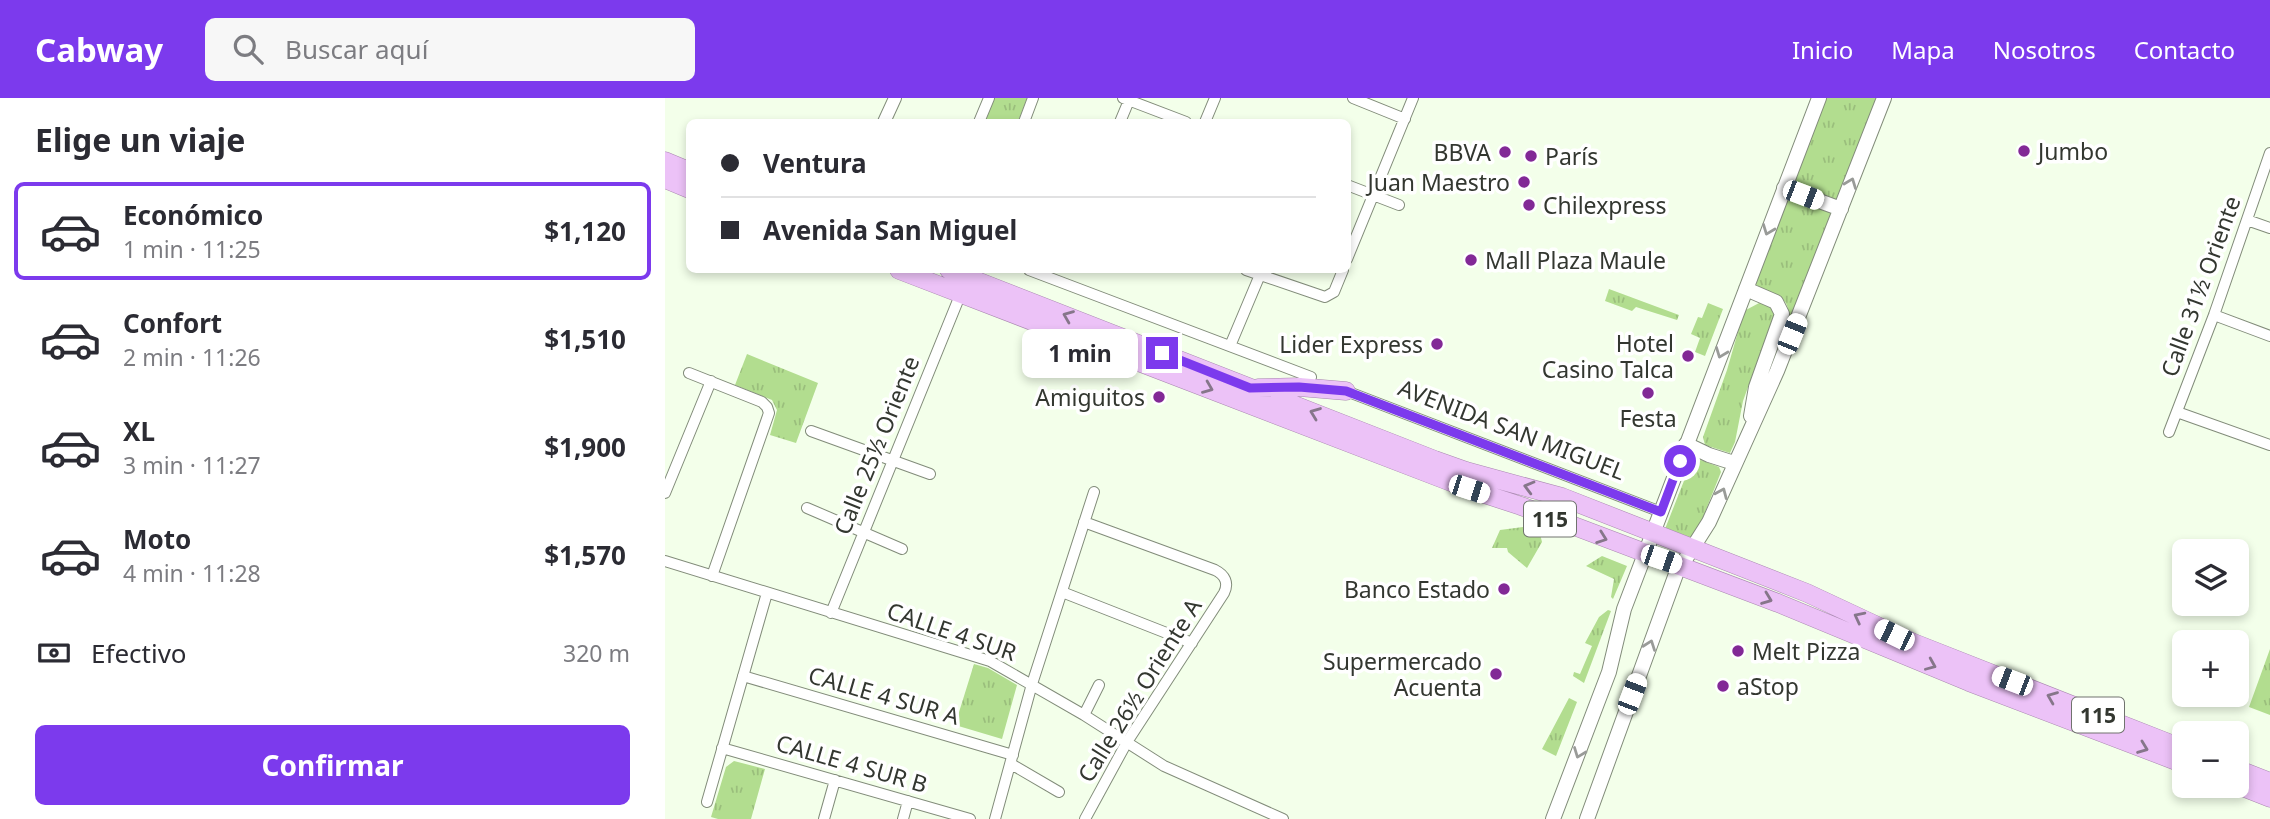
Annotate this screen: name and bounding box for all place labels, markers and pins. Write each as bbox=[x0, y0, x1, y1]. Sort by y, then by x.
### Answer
place label: Jumbo bbox=[2036, 135, 2108, 167]
place label: BBVA bbox=[1434, 136, 1491, 168]
place label: París bbox=[1545, 140, 1598, 172]
marker: Jumbo bbox=[2016, 143, 2032, 159]
marker: BBVA bbox=[1497, 144, 1513, 160]
marker: París bbox=[1523, 148, 1539, 164]
place label: Juan Maestro bbox=[1365, 166, 1510, 198]
marker: Juan Maestro bbox=[1516, 174, 1532, 190]
place label: Chilexpress bbox=[1543, 189, 1667, 221]
marker: Chilexpress bbox=[1521, 197, 1537, 213]
place label: Mall Plaza Maule bbox=[1485, 244, 1666, 276]
marker: Mall Plaza Maule bbox=[1463, 252, 1479, 268]
place label: Hotel Casino Talca bbox=[1542, 327, 1674, 385]
place label: Lider Express bbox=[1279, 328, 1423, 360]
marker: Lider Express bbox=[1429, 336, 1445, 352]
marker: Hotel Casino Talca bbox=[1680, 348, 1696, 364]
place label: Amiguitos bbox=[1035, 381, 1145, 413]
marker: Festa bbox=[1640, 385, 1656, 401]
marker: Amiguitos bbox=[1151, 389, 1167, 405]
place label: Festa bbox=[1619, 402, 1677, 434]
place label: Banco Estado bbox=[1344, 573, 1490, 605]
marker: Banco Estado bbox=[1496, 581, 1512, 597]
place label: Melt Pizza bbox=[1752, 635, 1860, 667]
marker: Melt Pizza bbox=[1730, 643, 1746, 659]
place label: Supermercado Acuenta bbox=[1323, 645, 1482, 703]
marker: Supermercado Acuenta bbox=[1488, 666, 1504, 682]
place label: aStop bbox=[1737, 670, 1799, 702]
marker: aStop bbox=[1715, 678, 1731, 694]

